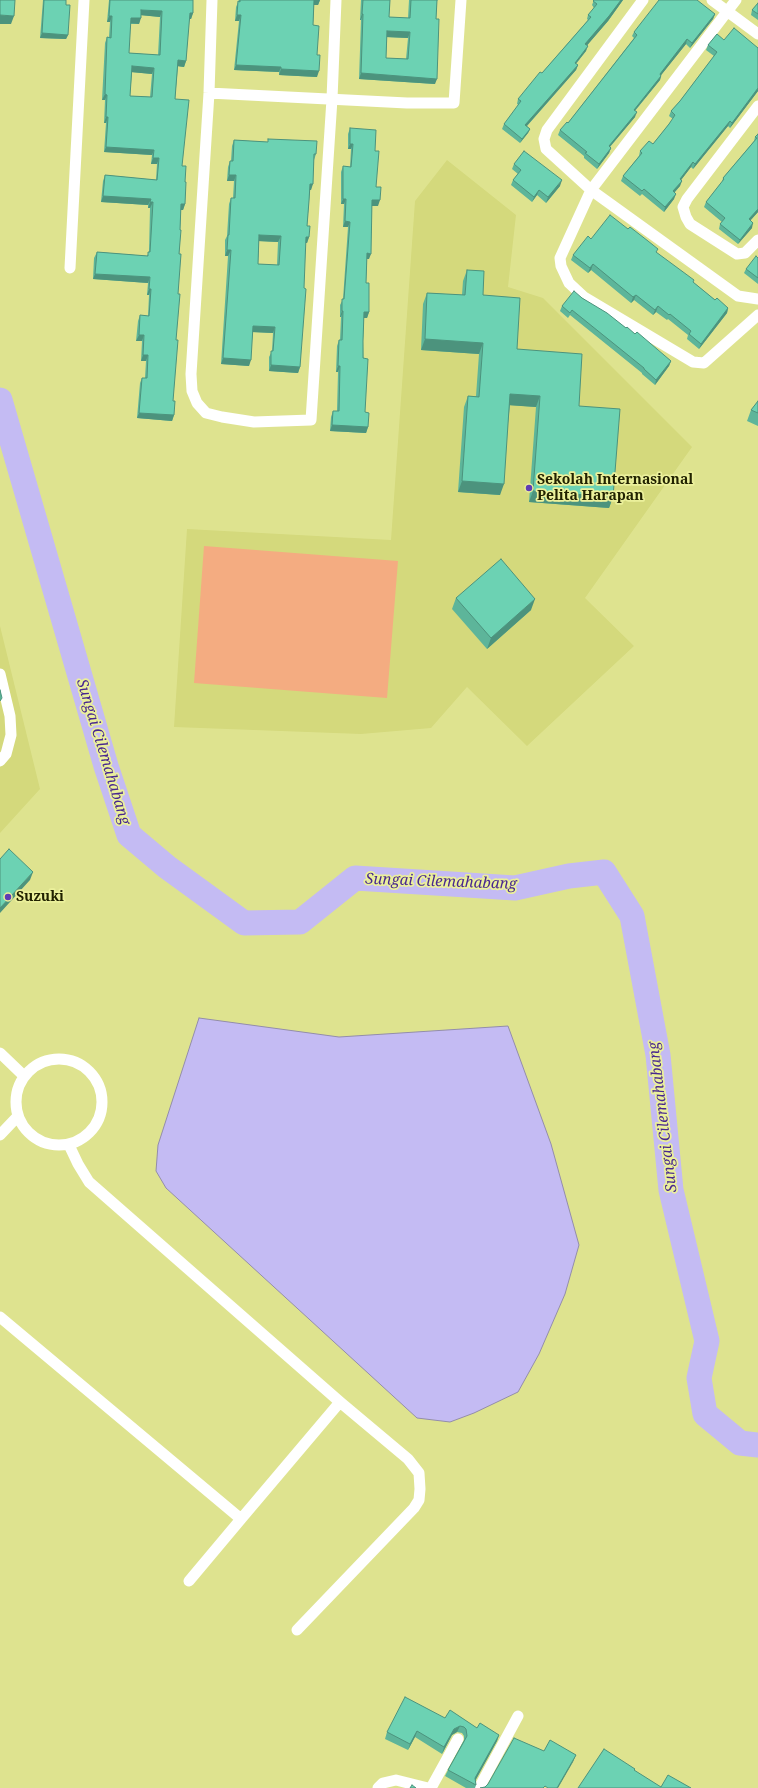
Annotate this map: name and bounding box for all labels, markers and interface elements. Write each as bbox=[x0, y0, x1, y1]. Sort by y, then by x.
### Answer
place label: Sekolah Internasional Pelita Harapan bbox=[537, 472, 693, 504]
marker: Sekolah Internasional Pelita Harapan bbox=[524, 483, 534, 493]
water label: Sungai Cilemahabang bbox=[72, 677, 134, 827]
water label: Sungai Cilemahabang bbox=[365, 870, 517, 894]
place label: Suzuki bbox=[16, 889, 64, 905]
marker: Suzuki bbox=[3, 892, 13, 902]
water label: Sungai Cilemahabang bbox=[645, 1041, 681, 1193]

